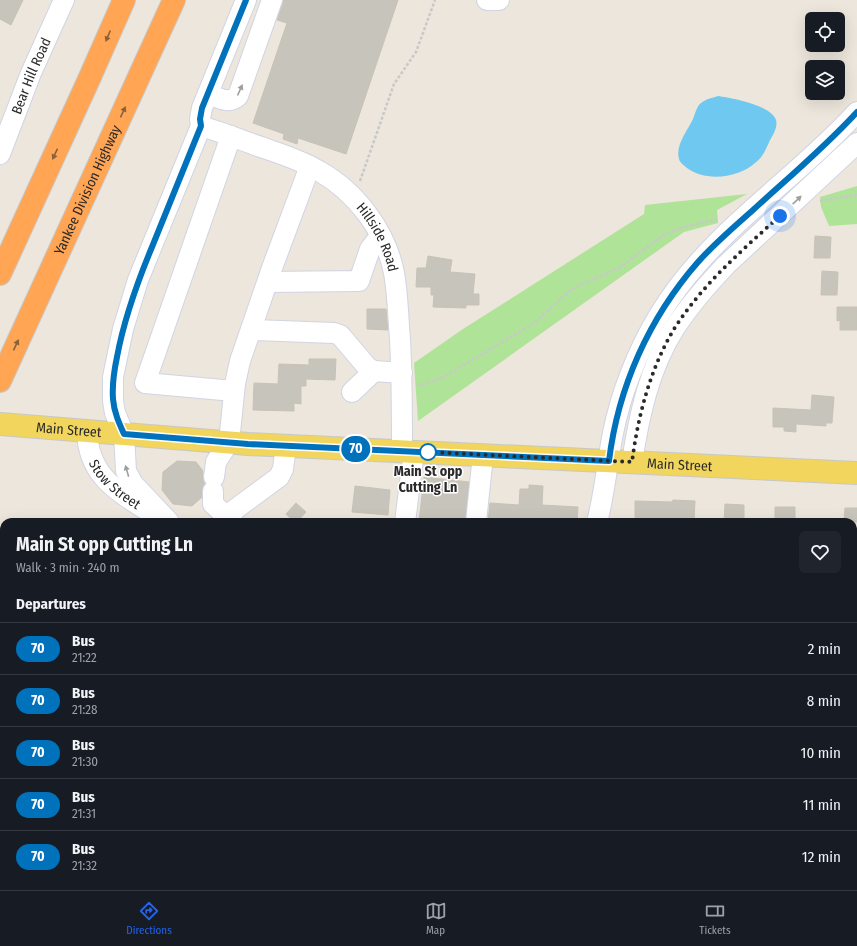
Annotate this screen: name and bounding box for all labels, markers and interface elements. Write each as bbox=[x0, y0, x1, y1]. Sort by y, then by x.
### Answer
map controls bbox=[805, 12, 845, 100]
button: locate bbox=[805, 12, 845, 52]
one-way arrow bbox=[105, 30, 111, 41]
street label: Bear Hill Road bbox=[8, 35, 54, 117]
button: layers bbox=[805, 60, 845, 100]
one-way arrow bbox=[237, 84, 244, 96]
one-way arrow bbox=[120, 107, 126, 118]
street label: Yankee Division Highway bbox=[50, 122, 124, 257]
one-way arrow bbox=[52, 149, 58, 160]
one-way arrow bbox=[792, 195, 802, 205]
street label: Hillside Road bbox=[353, 199, 402, 273]
your location bbox=[770, 206, 790, 226]
one-way arrow bbox=[13, 340, 19, 351]
street label: Main Street bbox=[35, 418, 103, 441]
line badge: 70 bbox=[338, 436, 374, 462]
text: 70 bbox=[349, 440, 363, 457]
marker: Main St opp Cutting Ln bbox=[419, 443, 437, 461]
street label: Main Street bbox=[647, 455, 713, 475]
street label: Stow Street bbox=[85, 457, 144, 513]
place label: Main St opp Cutting Ln bbox=[394, 463, 463, 496]
one-way arrow bbox=[124, 464, 130, 476]
button: heart bbox=[799, 531, 841, 573]
text: Main St opp Cutting Ln bbox=[16, 533, 193, 556]
text: Walk · 3 min · 240 m bbox=[16, 560, 119, 575]
text: Departures bbox=[16, 595, 86, 613]
text: Bus bbox=[72, 632, 95, 650]
text: 70 bbox=[31, 640, 45, 657]
text: 2 min bbox=[808, 640, 841, 658]
text: 21:22 bbox=[72, 650, 97, 665]
text: Bus bbox=[72, 684, 95, 702]
text: 70 bbox=[31, 692, 45, 709]
text: 8 min bbox=[807, 692, 841, 710]
text: 21:28 bbox=[72, 702, 98, 717]
text: Bus bbox=[72, 736, 95, 754]
text: 70 bbox=[31, 744, 45, 761]
text: 10 min bbox=[801, 744, 841, 762]
text: 21:30 bbox=[72, 754, 98, 769]
text: Bus bbox=[72, 788, 95, 806]
text: 70 bbox=[31, 796, 45, 813]
text: 11 min bbox=[803, 796, 841, 814]
text: 21:31 bbox=[72, 806, 96, 821]
text: Bus bbox=[72, 840, 95, 858]
text: 70 bbox=[31, 848, 45, 865]
text: 12 min bbox=[802, 848, 841, 866]
text: 21:32 bbox=[72, 858, 97, 873]
tab: Directions bbox=[126, 900, 172, 937]
tab: Map bbox=[425, 900, 447, 937]
tab: Tickets bbox=[699, 900, 731, 937]

